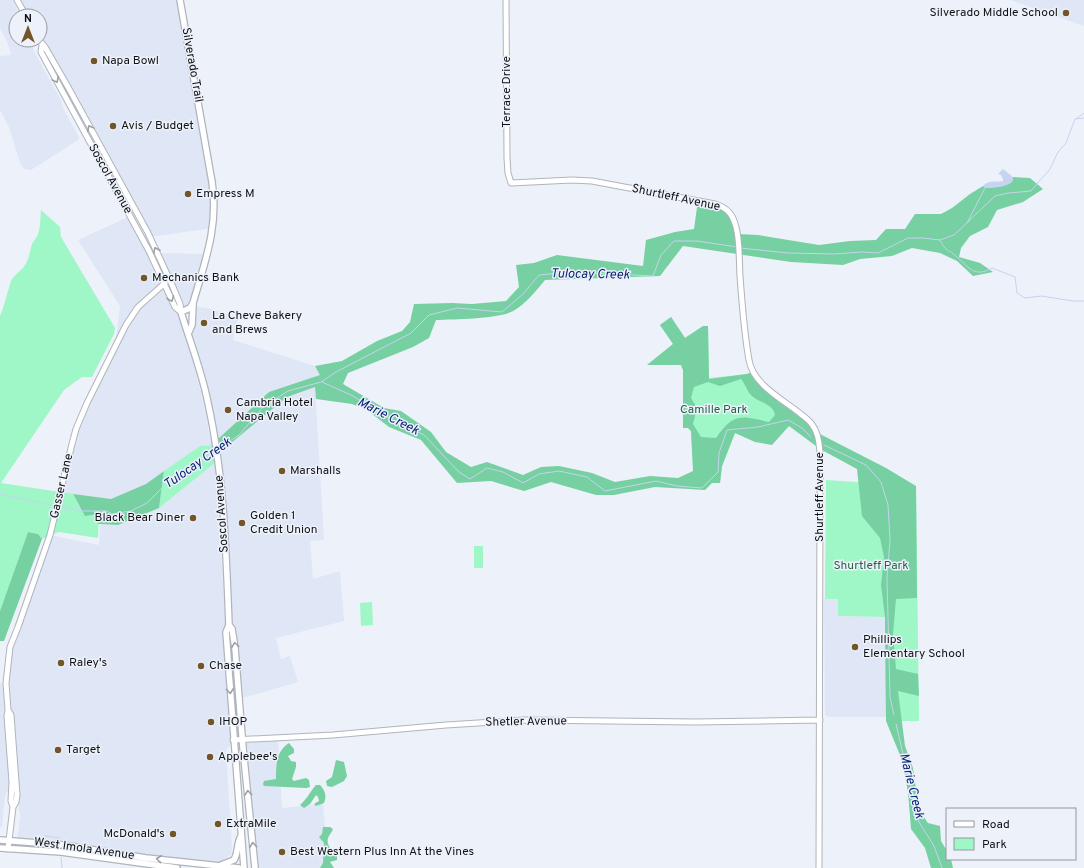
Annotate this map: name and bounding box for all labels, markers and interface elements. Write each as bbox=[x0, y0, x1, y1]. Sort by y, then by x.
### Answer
place label: Silverado Middle School bbox=[930, 5, 1058, 21]
north arrow bbox=[8, 8, 48, 48]
marker: Silverado Middle School bbox=[1061, 8, 1071, 18]
text: N bbox=[24, 12, 32, 26]
street label: Silverado Trail bbox=[178, 26, 206, 104]
place label: Napa Bowl bbox=[102, 53, 159, 69]
marker: Napa Bowl bbox=[89, 56, 99, 66]
street label: Terrace Drive bbox=[499, 56, 515, 128]
one-way arrow bbox=[51, 76, 59, 83]
place label: Avis / Budget bbox=[121, 118, 194, 134]
marker: Avis / Budget bbox=[108, 121, 118, 131]
one-way arrow bbox=[88, 125, 95, 132]
street label: Soscol Avenue bbox=[84, 141, 136, 217]
street label: Shurtleff Avenue bbox=[630, 181, 722, 215]
place label: Empress M bbox=[196, 186, 255, 202]
marker: Empress M bbox=[183, 189, 193, 199]
one-way arrow bbox=[153, 247, 161, 254]
water label: Tulocay Creek bbox=[550, 266, 630, 284]
place label: Mechanics Bank bbox=[152, 270, 239, 286]
marker: Mechanics Bank bbox=[139, 273, 149, 283]
one-way arrow bbox=[167, 295, 175, 302]
place label: La Cheve Bakery and Brews bbox=[212, 308, 302, 338]
marker: La Cheve Bakery and Brews bbox=[199, 318, 209, 328]
place label: Cambria Hotel Napa Valley bbox=[236, 395, 313, 425]
water label: Marie Creek bbox=[355, 395, 422, 440]
park label: Camille Park bbox=[680, 402, 748, 418]
marker: Cambria Hotel Napa Valley bbox=[223, 405, 233, 415]
water label: Tulocay Creek bbox=[161, 435, 235, 493]
street label: Gasser Lane bbox=[47, 452, 77, 520]
street label: Shurtleff Avenue bbox=[812, 452, 828, 542]
place label: Marshalls bbox=[290, 463, 341, 479]
marker: Marshalls bbox=[277, 466, 287, 476]
street label: Soscol Avenue bbox=[211, 475, 233, 553]
place label: Golden 1 Credit Union bbox=[250, 508, 317, 538]
place label: Black Bear Diner bbox=[95, 510, 185, 526]
marker: Black Bear Diner bbox=[188, 513, 198, 523]
marker: Golden 1 Credit Union bbox=[237, 518, 247, 528]
park label: Shurtleff Park bbox=[833, 558, 909, 574]
place label: Phillips Elementary School bbox=[863, 632, 965, 662]
one-way arrow bbox=[230, 642, 239, 648]
marker: Phillips Elementary School bbox=[850, 642, 860, 652]
place label: Raley's bbox=[69, 655, 107, 671]
marker: Raley's bbox=[56, 658, 66, 668]
place label: Chase bbox=[209, 658, 242, 674]
marker: Chase bbox=[196, 661, 206, 671]
one-way arrow bbox=[226, 688, 234, 694]
street label: Shetler Avenue bbox=[485, 713, 567, 731]
place label: IHOP bbox=[219, 714, 247, 730]
marker: IHOP bbox=[206, 717, 216, 727]
place label: Target bbox=[66, 742, 101, 758]
marker: Target bbox=[53, 745, 63, 755]
place label: Applebee's bbox=[218, 749, 278, 765]
marker: Applebee's bbox=[205, 752, 215, 762]
water label: Marie Creek bbox=[895, 752, 927, 821]
one-way arrow bbox=[244, 790, 253, 796]
legend bbox=[946, 808, 1076, 860]
place label: ExtraMile bbox=[226, 816, 276, 832]
text: Road bbox=[982, 817, 1010, 833]
marker: ExtraMile bbox=[213, 819, 223, 829]
place label: McDonald's bbox=[103, 826, 165, 842]
marker: McDonald's bbox=[168, 829, 178, 839]
street label: West Imola Avenue bbox=[33, 834, 135, 864]
text: Park bbox=[982, 837, 1007, 853]
one-way arrow bbox=[249, 842, 258, 848]
place label: Best Western Plus Inn At the Vines bbox=[290, 844, 474, 860]
marker: Best Western Plus Inn At the Vines bbox=[277, 847, 287, 857]
one-way arrow bbox=[156, 855, 162, 864]

